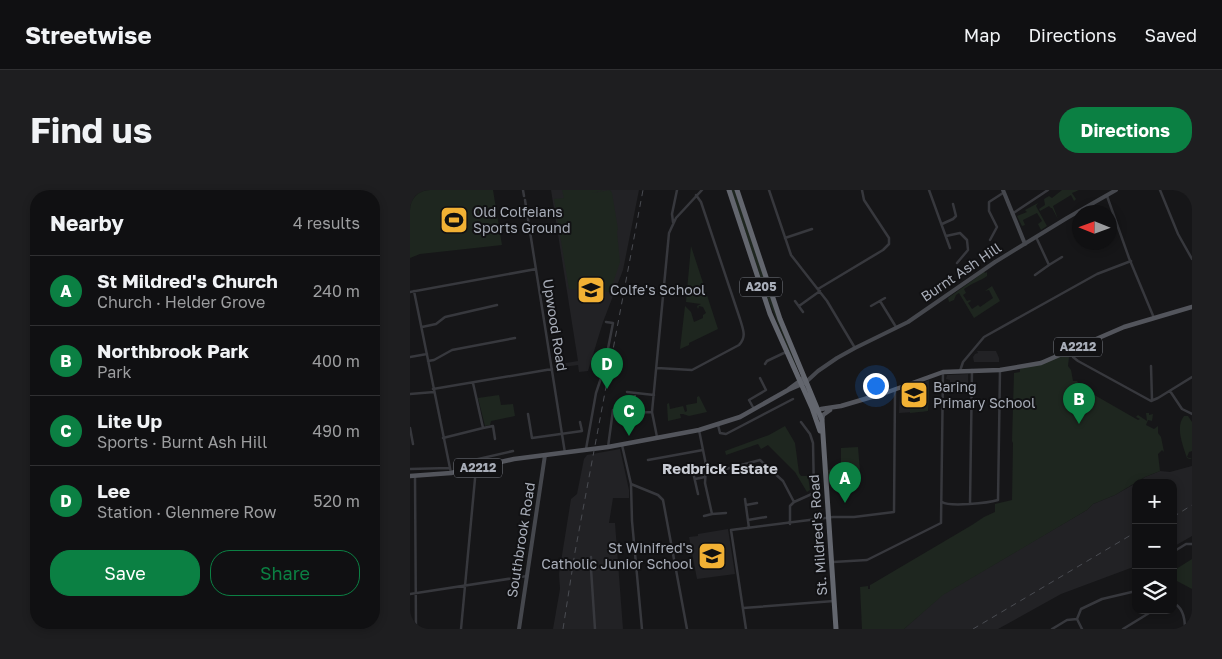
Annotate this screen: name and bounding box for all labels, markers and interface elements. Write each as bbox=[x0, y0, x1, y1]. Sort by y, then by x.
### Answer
text: Streetwise bbox=[25, 20, 152, 49]
text: Map bbox=[964, 24, 1000, 46]
text: Directions bbox=[1028, 24, 1116, 46]
text: Saved bbox=[1144, 24, 1197, 46]
button: Directions bbox=[1059, 107, 1192, 153]
text: Find us bbox=[30, 109, 152, 151]
place label: Old Colfeians Sports Ground bbox=[473, 203, 571, 236]
sports icon: Old Colfeians Sports Ground bbox=[439, 205, 469, 235]
north arrow bbox=[1072, 205, 1117, 250]
text: Nearby bbox=[50, 210, 124, 236]
text: 4 results bbox=[293, 213, 360, 233]
street label: Burnt Ash Hill bbox=[917, 239, 1004, 305]
text: St Mildred's Church bbox=[97, 269, 278, 292]
school or university icon: Colfe's School bbox=[576, 275, 606, 305]
street label: Upwood Road bbox=[540, 278, 571, 372]
road number: A205 bbox=[740, 278, 782, 296]
text: A bbox=[60, 281, 72, 301]
text: 240 m bbox=[313, 281, 360, 301]
place label: Colfe's School bbox=[610, 281, 706, 298]
text: Church · Helder Grove bbox=[97, 292, 265, 312]
road number: A2212 bbox=[1054, 338, 1102, 356]
text: Northbrook Park bbox=[97, 339, 249, 362]
pin: D bbox=[591, 348, 623, 389]
text: B bbox=[60, 351, 72, 371]
text: 400 m bbox=[312, 351, 360, 371]
text: Park bbox=[97, 362, 132, 382]
your location bbox=[863, 373, 889, 399]
place label: Baring Primary School bbox=[933, 378, 1035, 411]
school or university icon: Baring Primary School bbox=[899, 380, 929, 410]
pin: B bbox=[1063, 383, 1095, 424]
pin: C bbox=[613, 395, 645, 436]
text: Lite Up bbox=[97, 409, 162, 432]
text: C bbox=[60, 421, 72, 441]
text: 490 m bbox=[312, 421, 360, 441]
text: Sports · Burnt Ash Hill bbox=[97, 432, 267, 452]
road number: A2212 bbox=[454, 458, 502, 478]
district label: Redbrick Estate bbox=[662, 459, 778, 477]
pin: A bbox=[829, 462, 861, 503]
street label: St. Mildred's Road bbox=[805, 474, 830, 596]
text: Lee bbox=[97, 479, 130, 502]
map controls bbox=[1132, 479, 1177, 614]
button: + bbox=[1132, 479, 1177, 524]
street label: Southbrook Road bbox=[503, 481, 538, 599]
text: D bbox=[60, 491, 72, 511]
text: 520 m bbox=[313, 491, 360, 511]
text: Station · Glenmere Row bbox=[97, 502, 276, 522]
button: − bbox=[1132, 524, 1177, 569]
place label: St Winifred's Catholic Junior School bbox=[541, 539, 693, 572]
school or university icon: St Winifred's Catholic Junior School bbox=[697, 541, 727, 571]
button: Save bbox=[50, 550, 200, 596]
button: Share bbox=[210, 550, 360, 596]
button: layers bbox=[1132, 569, 1177, 614]

